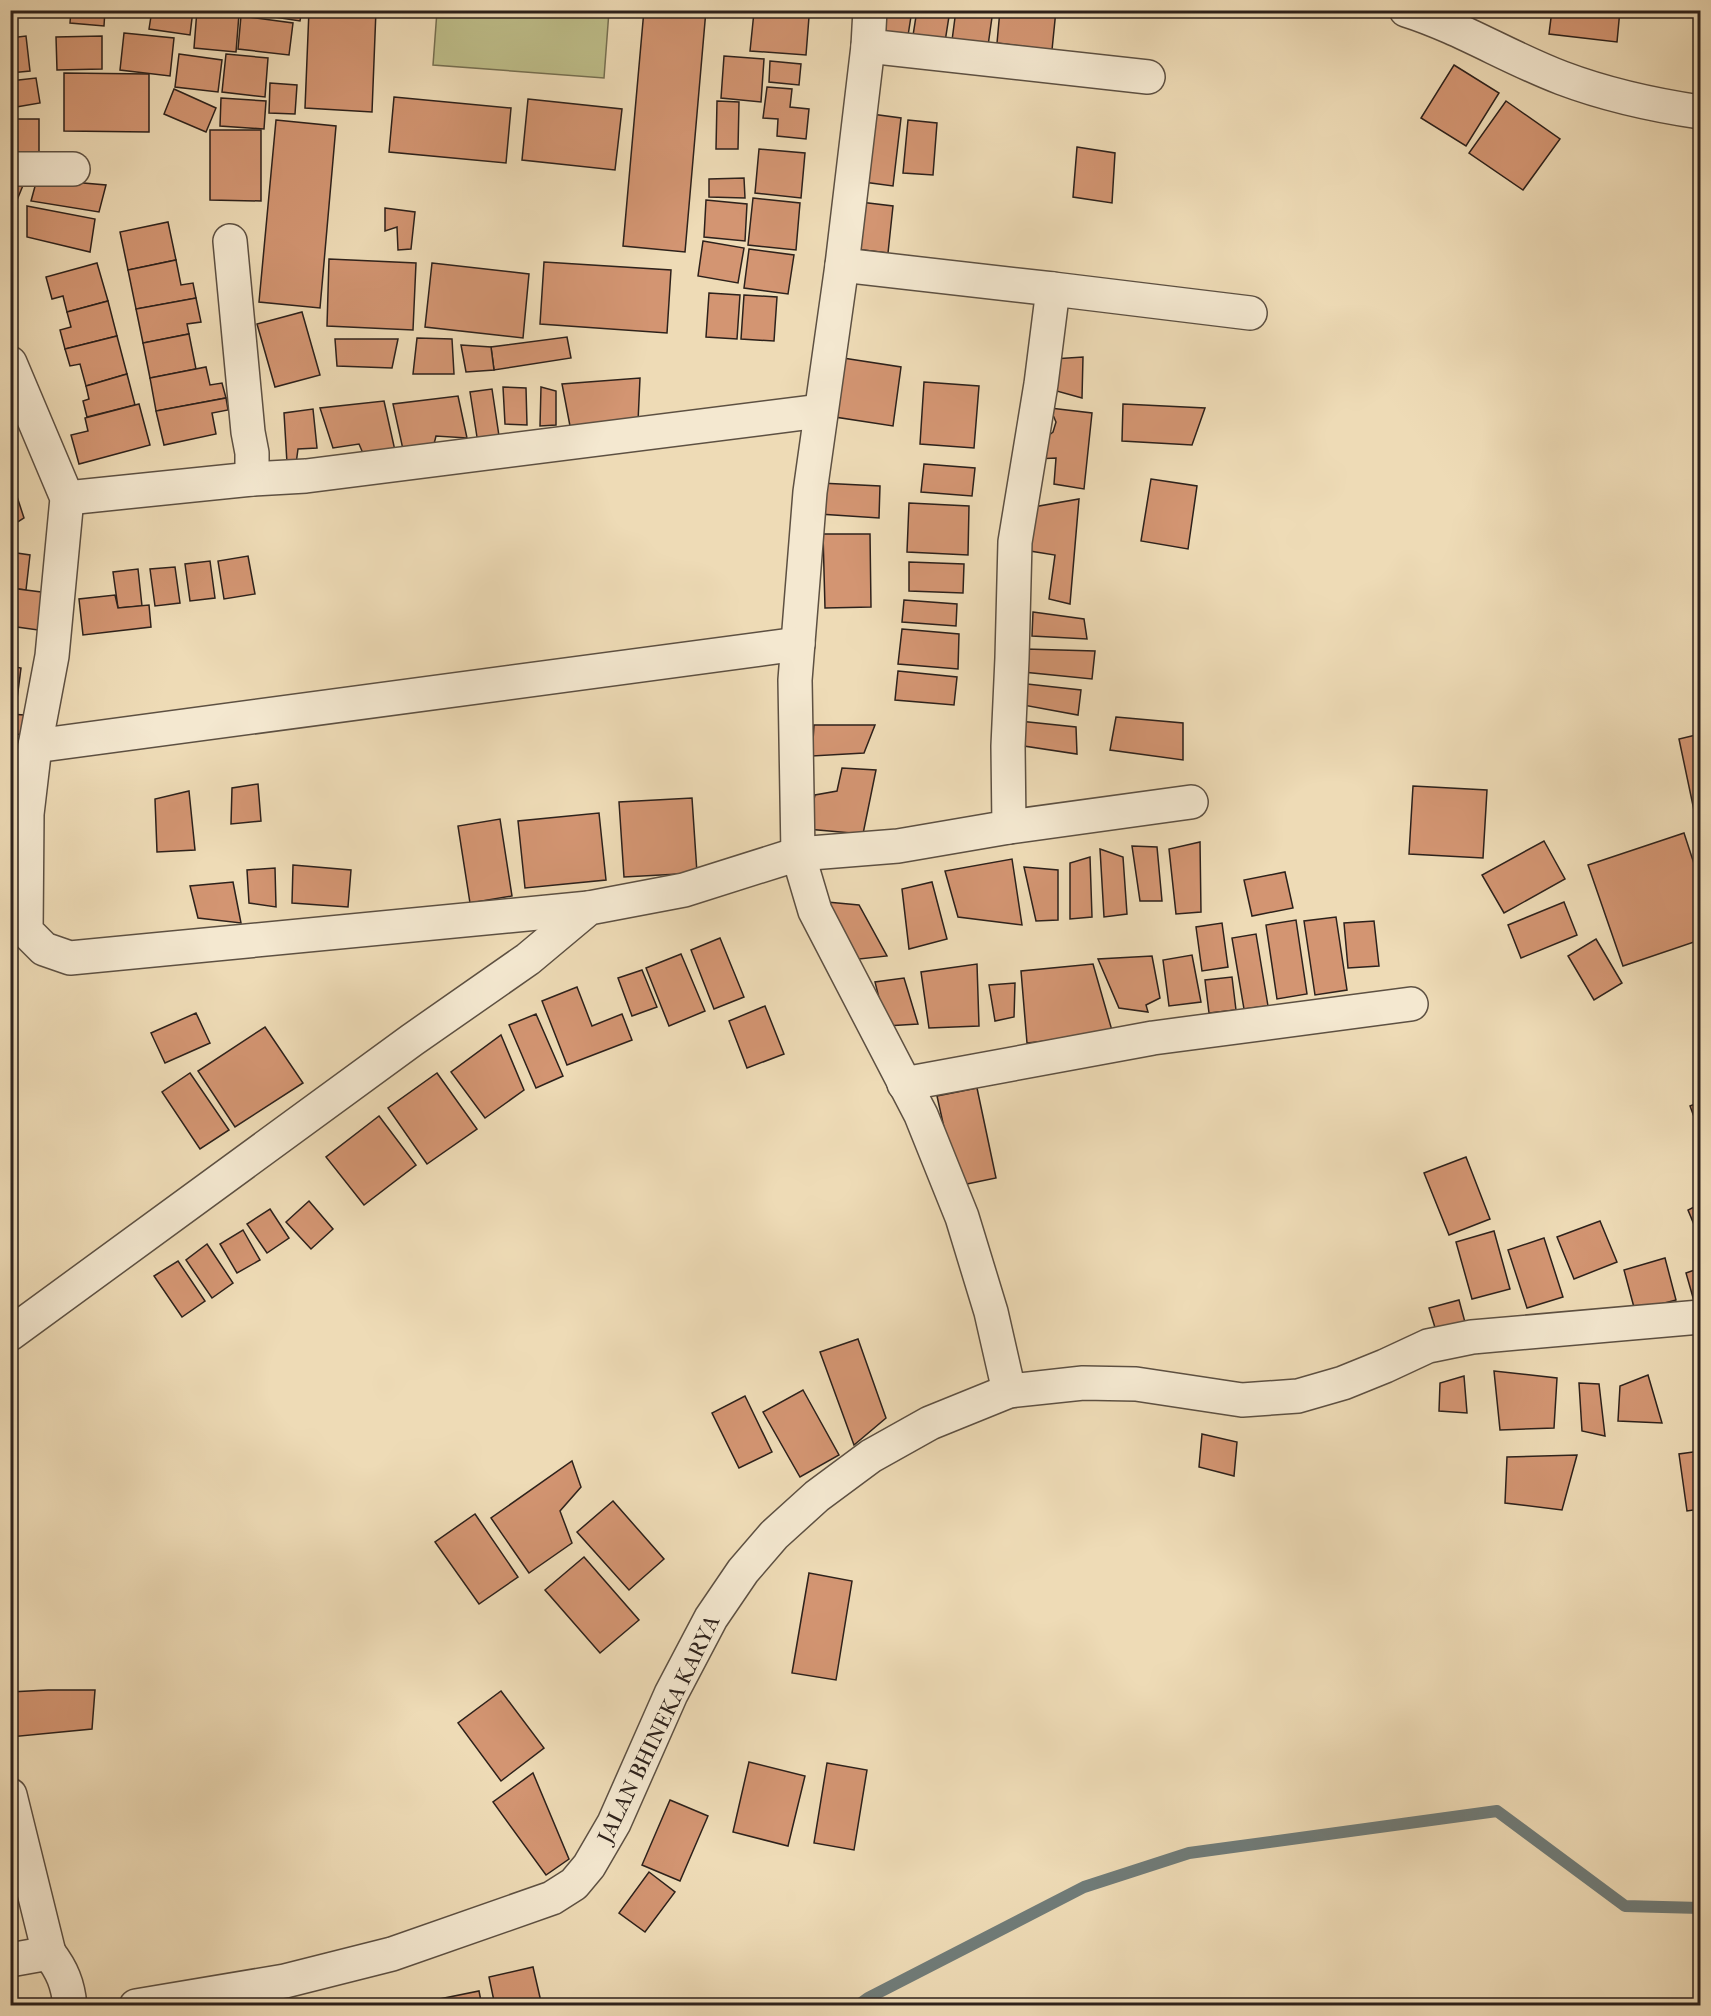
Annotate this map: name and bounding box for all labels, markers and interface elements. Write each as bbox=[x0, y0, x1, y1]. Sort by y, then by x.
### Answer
street label: JALAN BHINEKA KARYA bbox=[591, 1610, 726, 1850]

